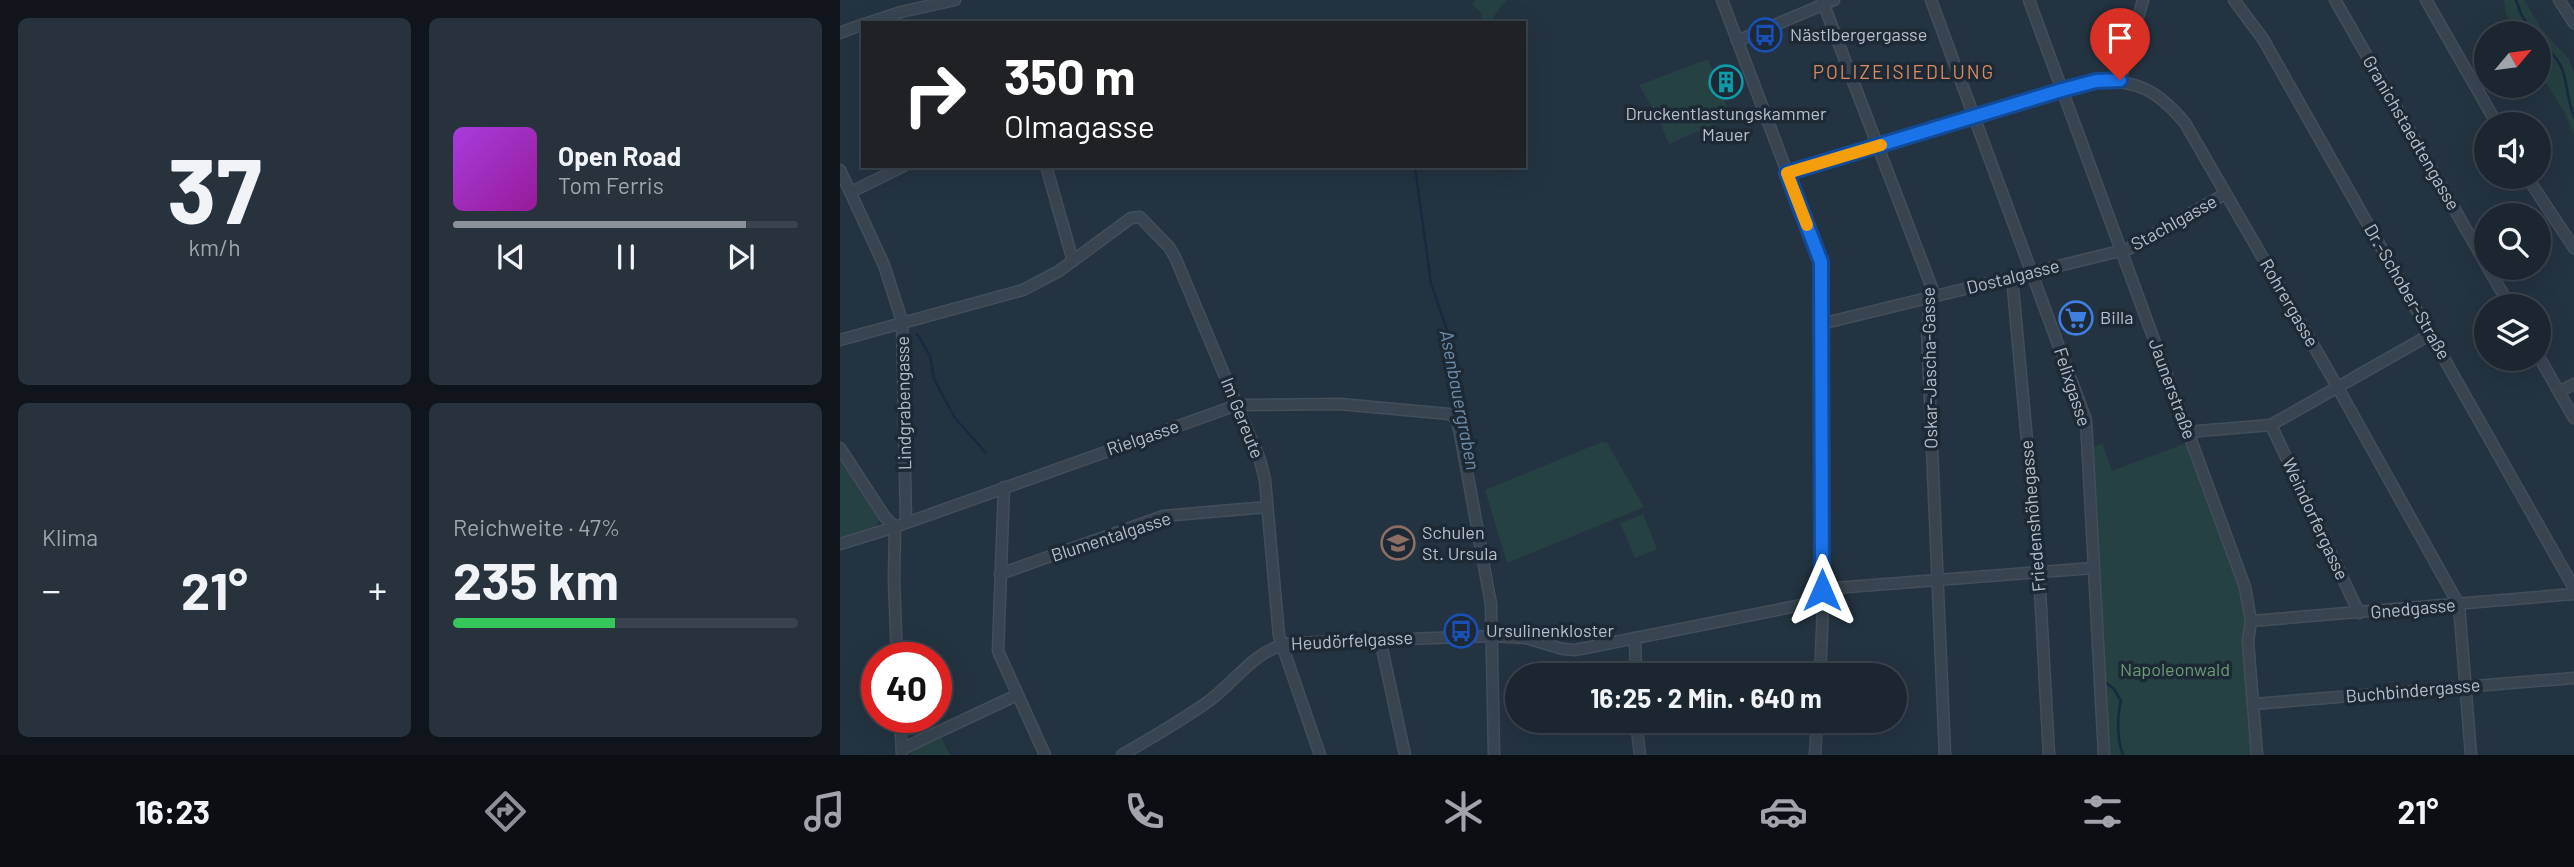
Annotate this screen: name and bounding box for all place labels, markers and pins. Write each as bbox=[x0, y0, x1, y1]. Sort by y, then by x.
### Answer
pin bbox=[2090, 8, 2150, 80]
bus stop icon: Nästlbergergasse bbox=[1746, 16, 1784, 54]
place label: Nästlbergergasse bbox=[1790, 23, 1927, 45]
building icon: Druckentlastungskammer Mauer bbox=[1707, 63, 1745, 101]
place label: Druckentlastungskammer Mauer bbox=[1625, 102, 1827, 145]
supermarket icon: Billa bbox=[2057, 299, 2095, 337]
place label: Billa bbox=[2100, 306, 2133, 328]
place label: Schulen St. Ursula bbox=[1422, 521, 1497, 564]
school or university icon: Schulen St. Ursula bbox=[1379, 524, 1417, 562]
bus stop icon: Ursulinenkloster bbox=[1442, 612, 1480, 650]
place label: Ursulinenkloster bbox=[1486, 619, 1615, 641]

